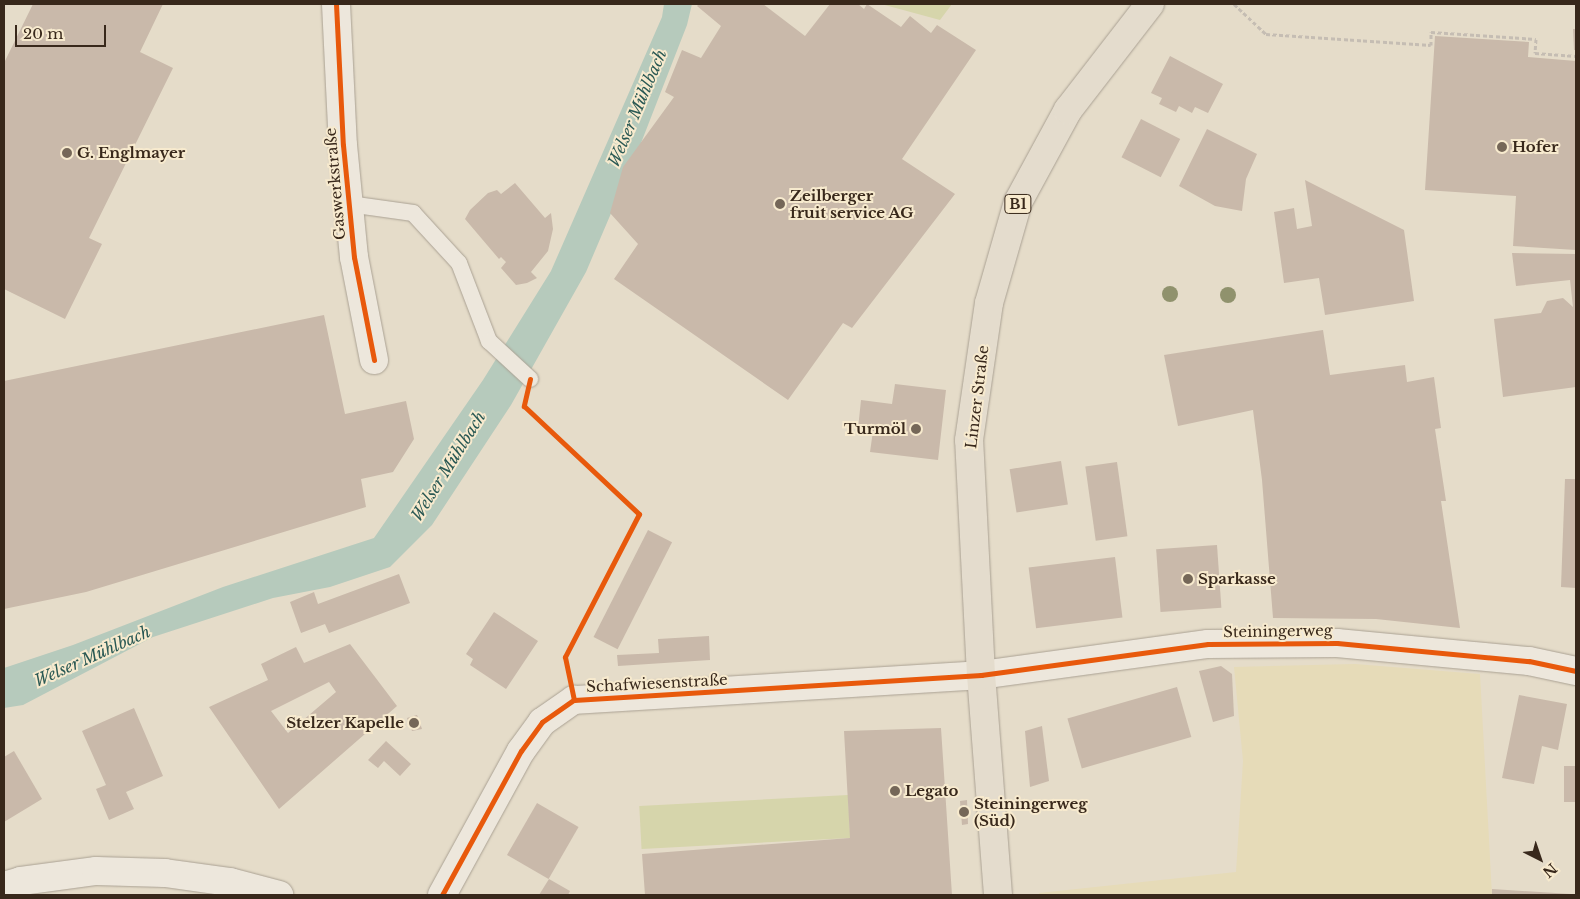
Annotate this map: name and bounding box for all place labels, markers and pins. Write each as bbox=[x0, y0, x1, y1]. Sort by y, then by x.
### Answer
place label: Hofer bbox=[1512, 138, 1558, 156]
marker: Hofer bbox=[1496, 141, 1508, 153]
place label: G. Englmayer bbox=[77, 144, 185, 162]
marker: G. Englmayer bbox=[61, 147, 73, 159]
place label: Zeilberger fruit service AG bbox=[790, 186, 914, 221]
marker: Zeilberger fruit service AG bbox=[774, 198, 786, 210]
place label: Turmöl bbox=[844, 420, 906, 438]
marker: Turmöl bbox=[910, 423, 922, 435]
place label: Sparkasse bbox=[1198, 570, 1276, 588]
marker: Sparkasse bbox=[1182, 573, 1194, 585]
place label: Stelzer Kapelle bbox=[286, 714, 404, 732]
marker: Stelzer Kapelle bbox=[408, 717, 420, 729]
place label: Legato bbox=[905, 782, 958, 800]
marker: Legato bbox=[889, 785, 901, 797]
place label: Steiningerweg (Süd) bbox=[974, 794, 1087, 829]
marker: Steiningerweg (Süd) bbox=[958, 806, 970, 818]

